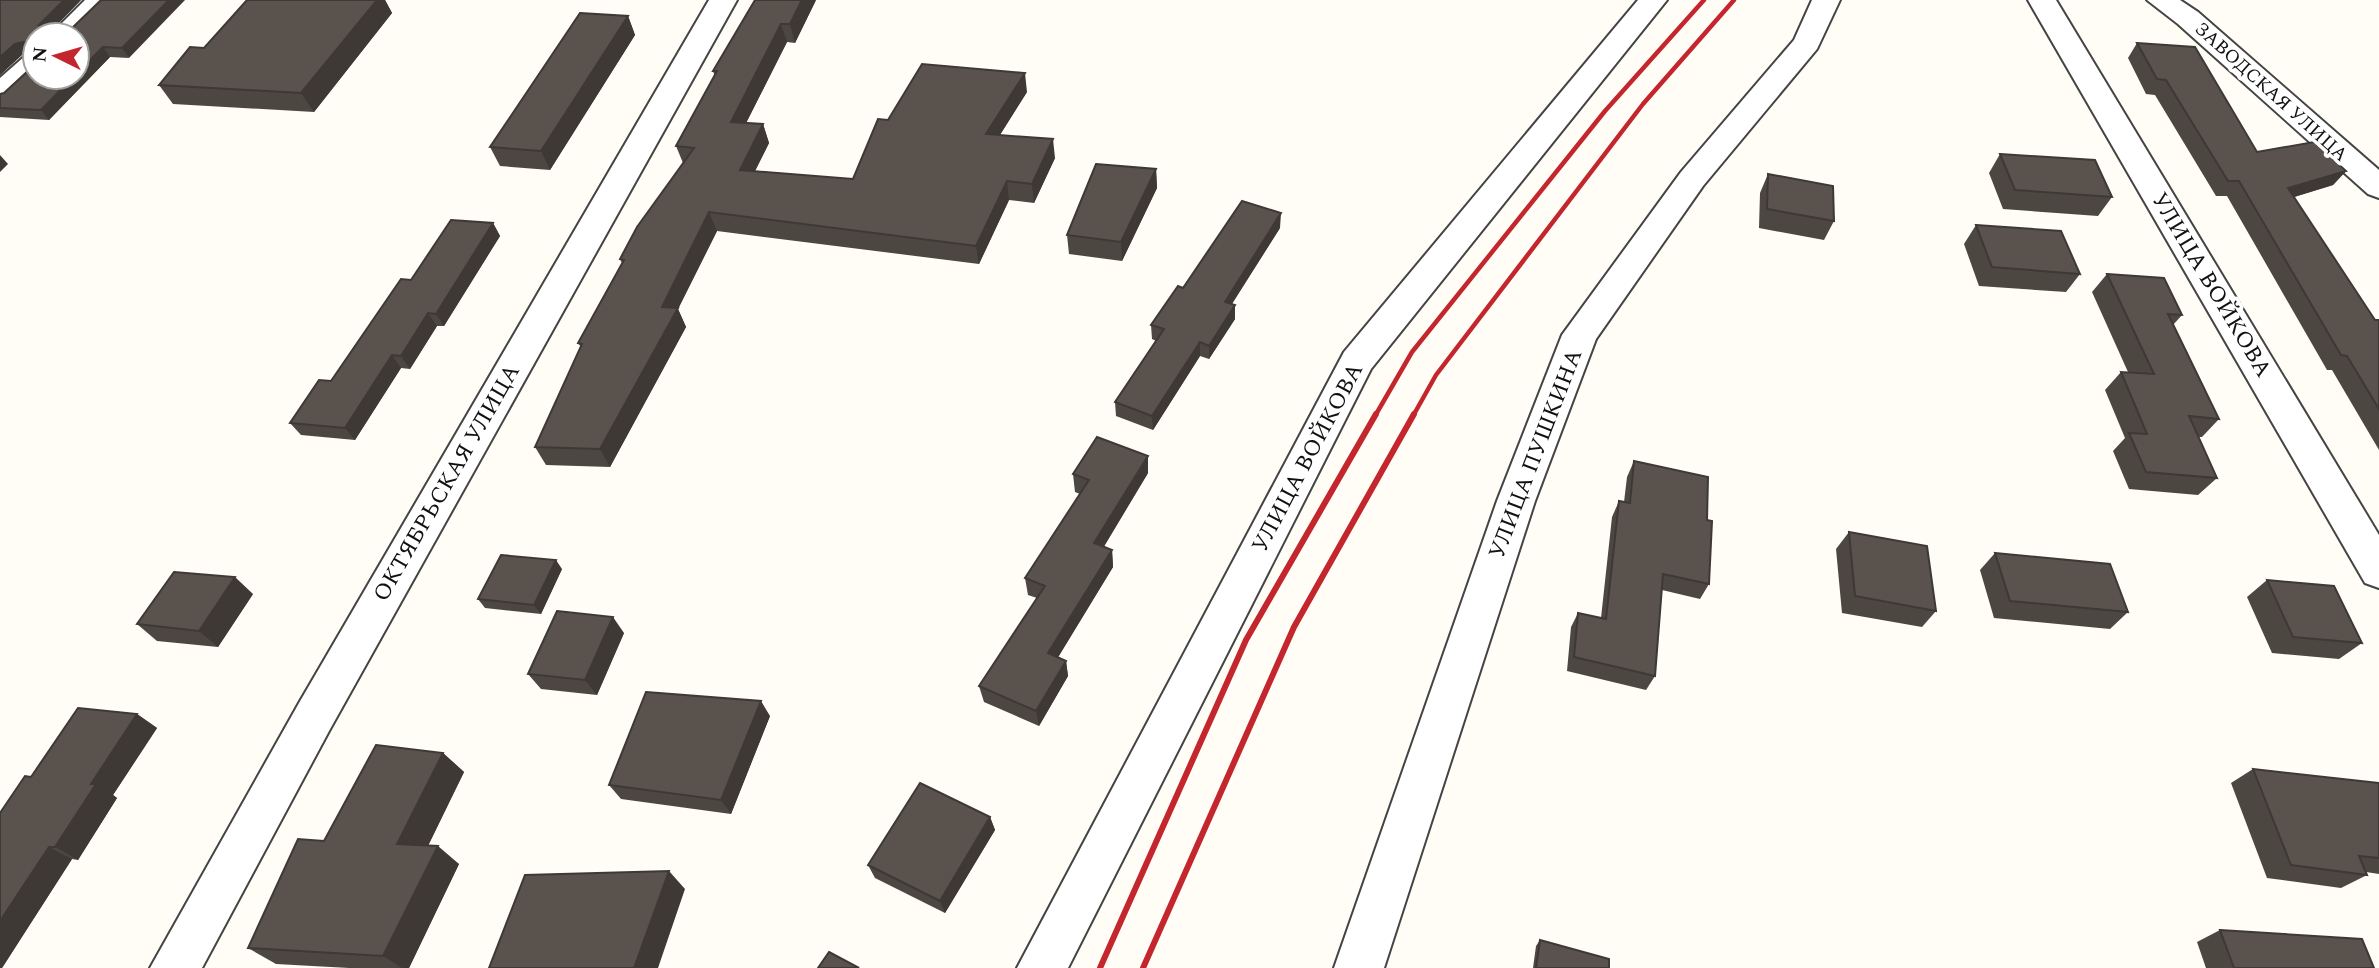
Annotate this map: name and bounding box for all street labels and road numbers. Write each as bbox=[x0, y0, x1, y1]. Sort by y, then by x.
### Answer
street label: ЗАВОДСКАЯ УЛИЦА bbox=[2188, 15, 2354, 169]
street label: УЛИЦА ВОЙКОВА bbox=[2142, 186, 2280, 384]
street label: УЛИЦА ПУШКИНА bbox=[1480, 344, 1592, 564]
street label: УЛИЦА ВОЙКОВА bbox=[1243, 357, 1373, 559]
street label: ОКТЯБРЬСКАЯ УЛИЦА bbox=[365, 358, 529, 608]

